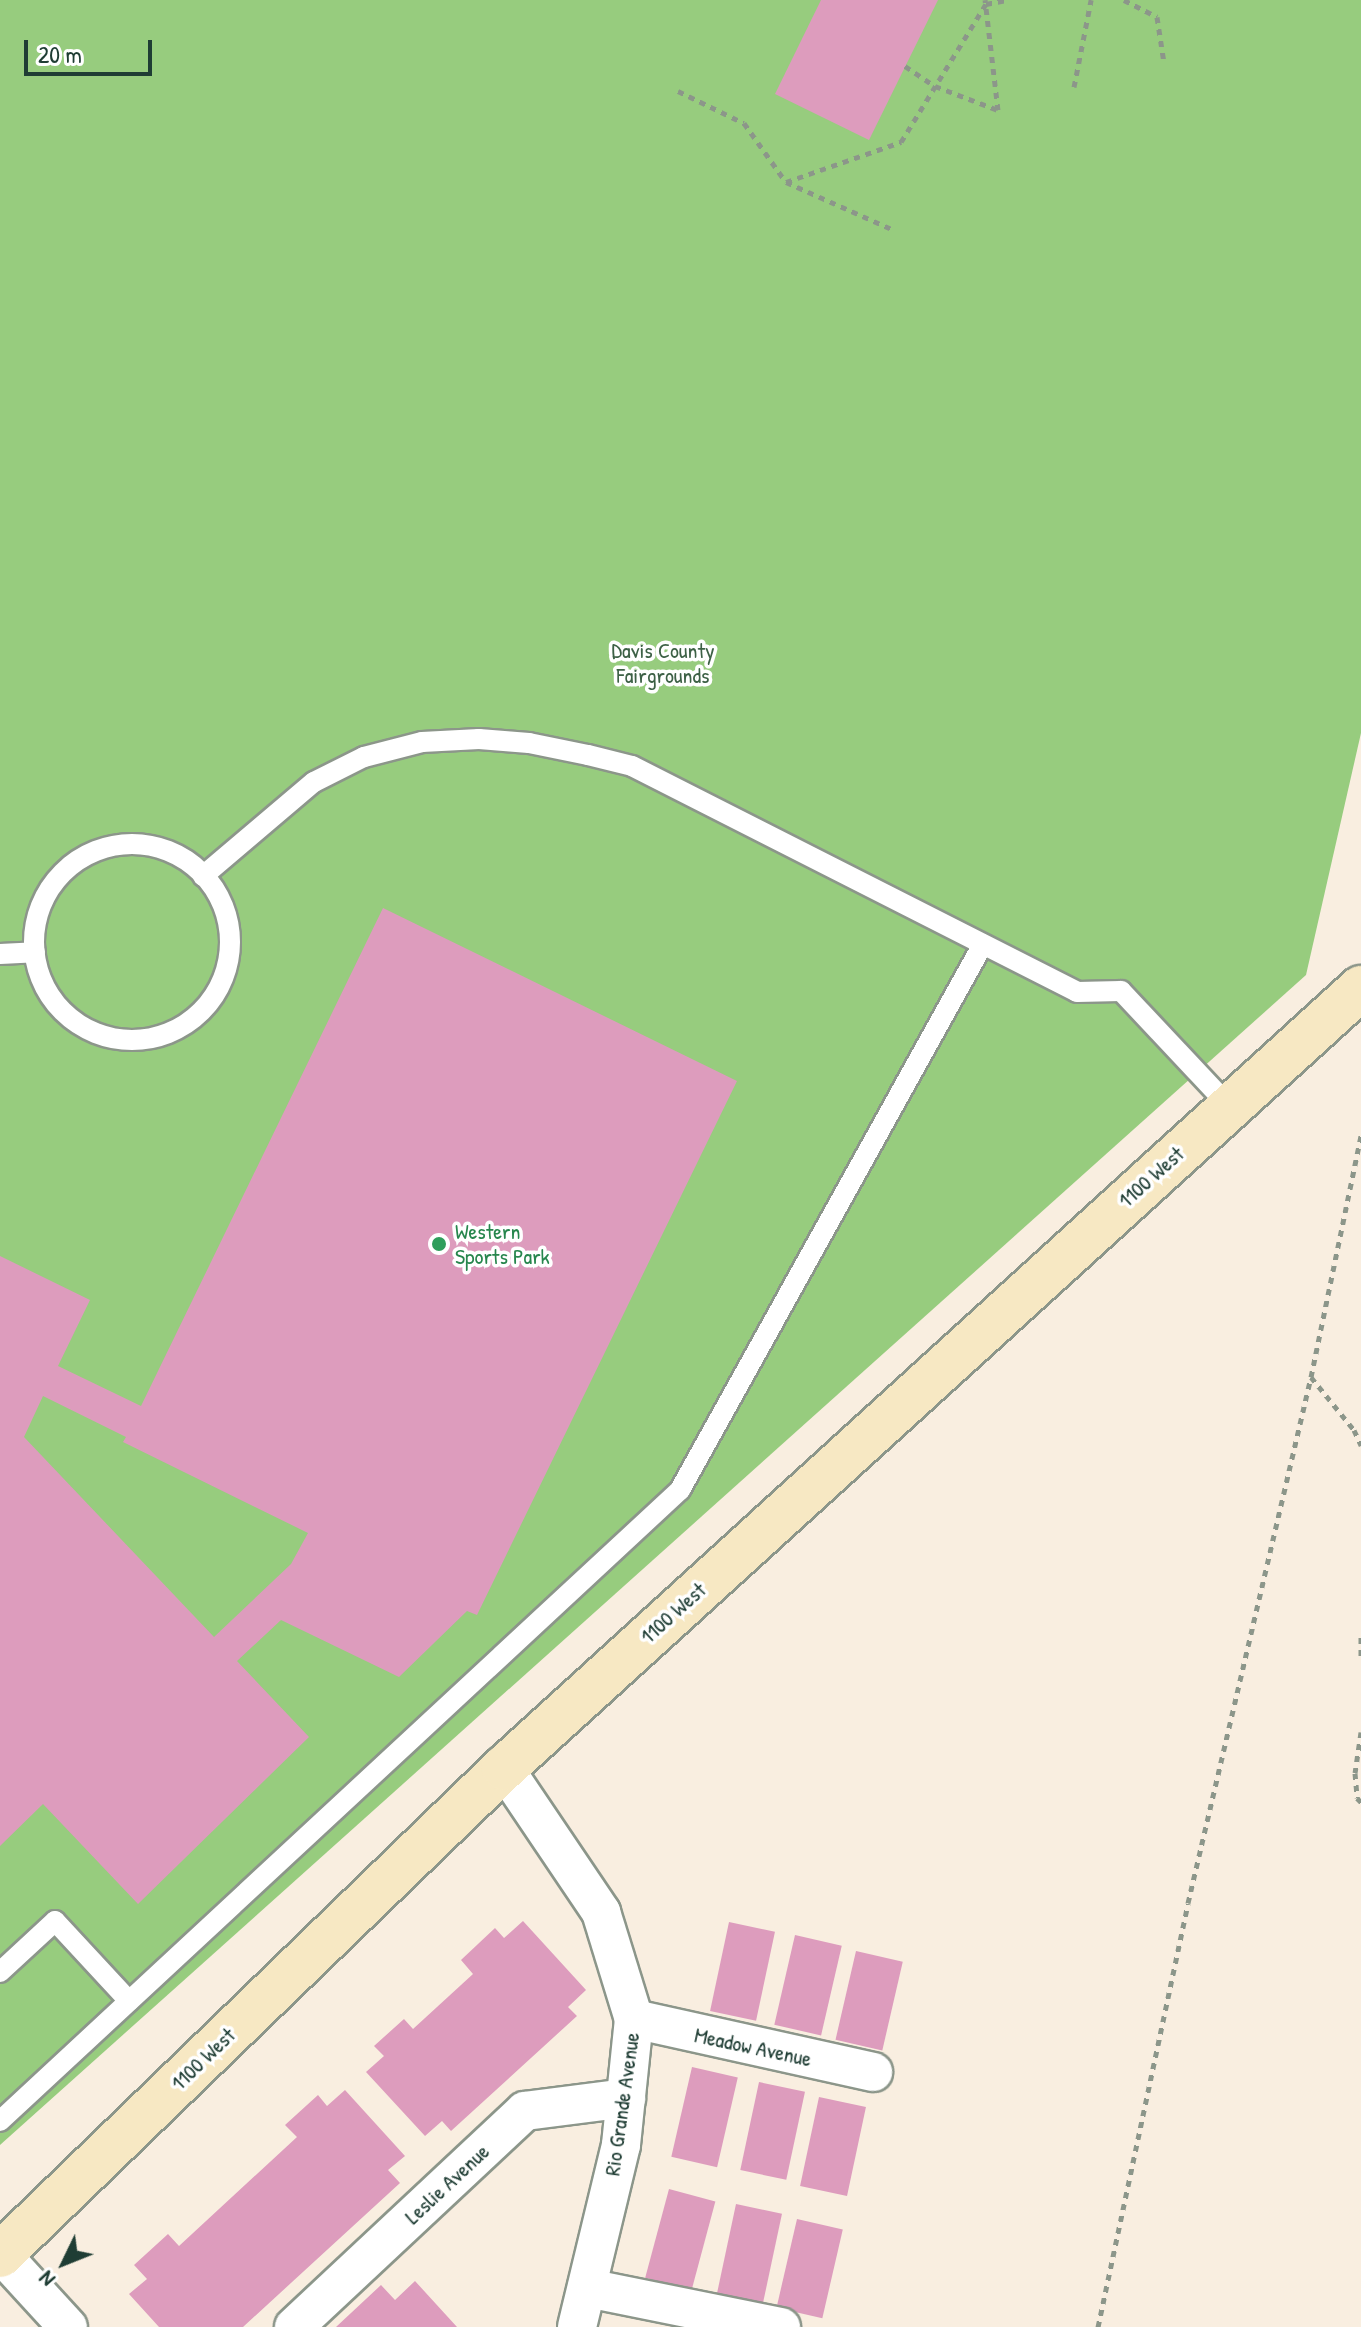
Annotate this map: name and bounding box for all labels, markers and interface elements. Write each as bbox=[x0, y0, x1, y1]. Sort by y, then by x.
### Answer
scale bar bbox=[28, 24, 156, 74]
text: 20 m bbox=[38, 38, 82, 70]
park label: Davis County Fairgrounds bbox=[612, 637, 714, 688]
street label: 1100 West bbox=[1113, 1141, 1189, 1213]
place label: Western Sports Park bbox=[455, 1218, 550, 1270]
marker: Western Sports Park bbox=[430, 1235, 448, 1253]
street label: 1100 West bbox=[635, 1577, 711, 1649]
street label: 1100 West bbox=[165, 2022, 241, 2096]
street label: Meadow Avenue bbox=[692, 2022, 814, 2072]
street label: Rio Grande Avenue bbox=[599, 2031, 645, 2177]
street label: Leslie Avenue bbox=[399, 2138, 495, 2230]
north arrow bbox=[24, 2223, 104, 2303]
text: N bbox=[31, 2265, 61, 2294]

